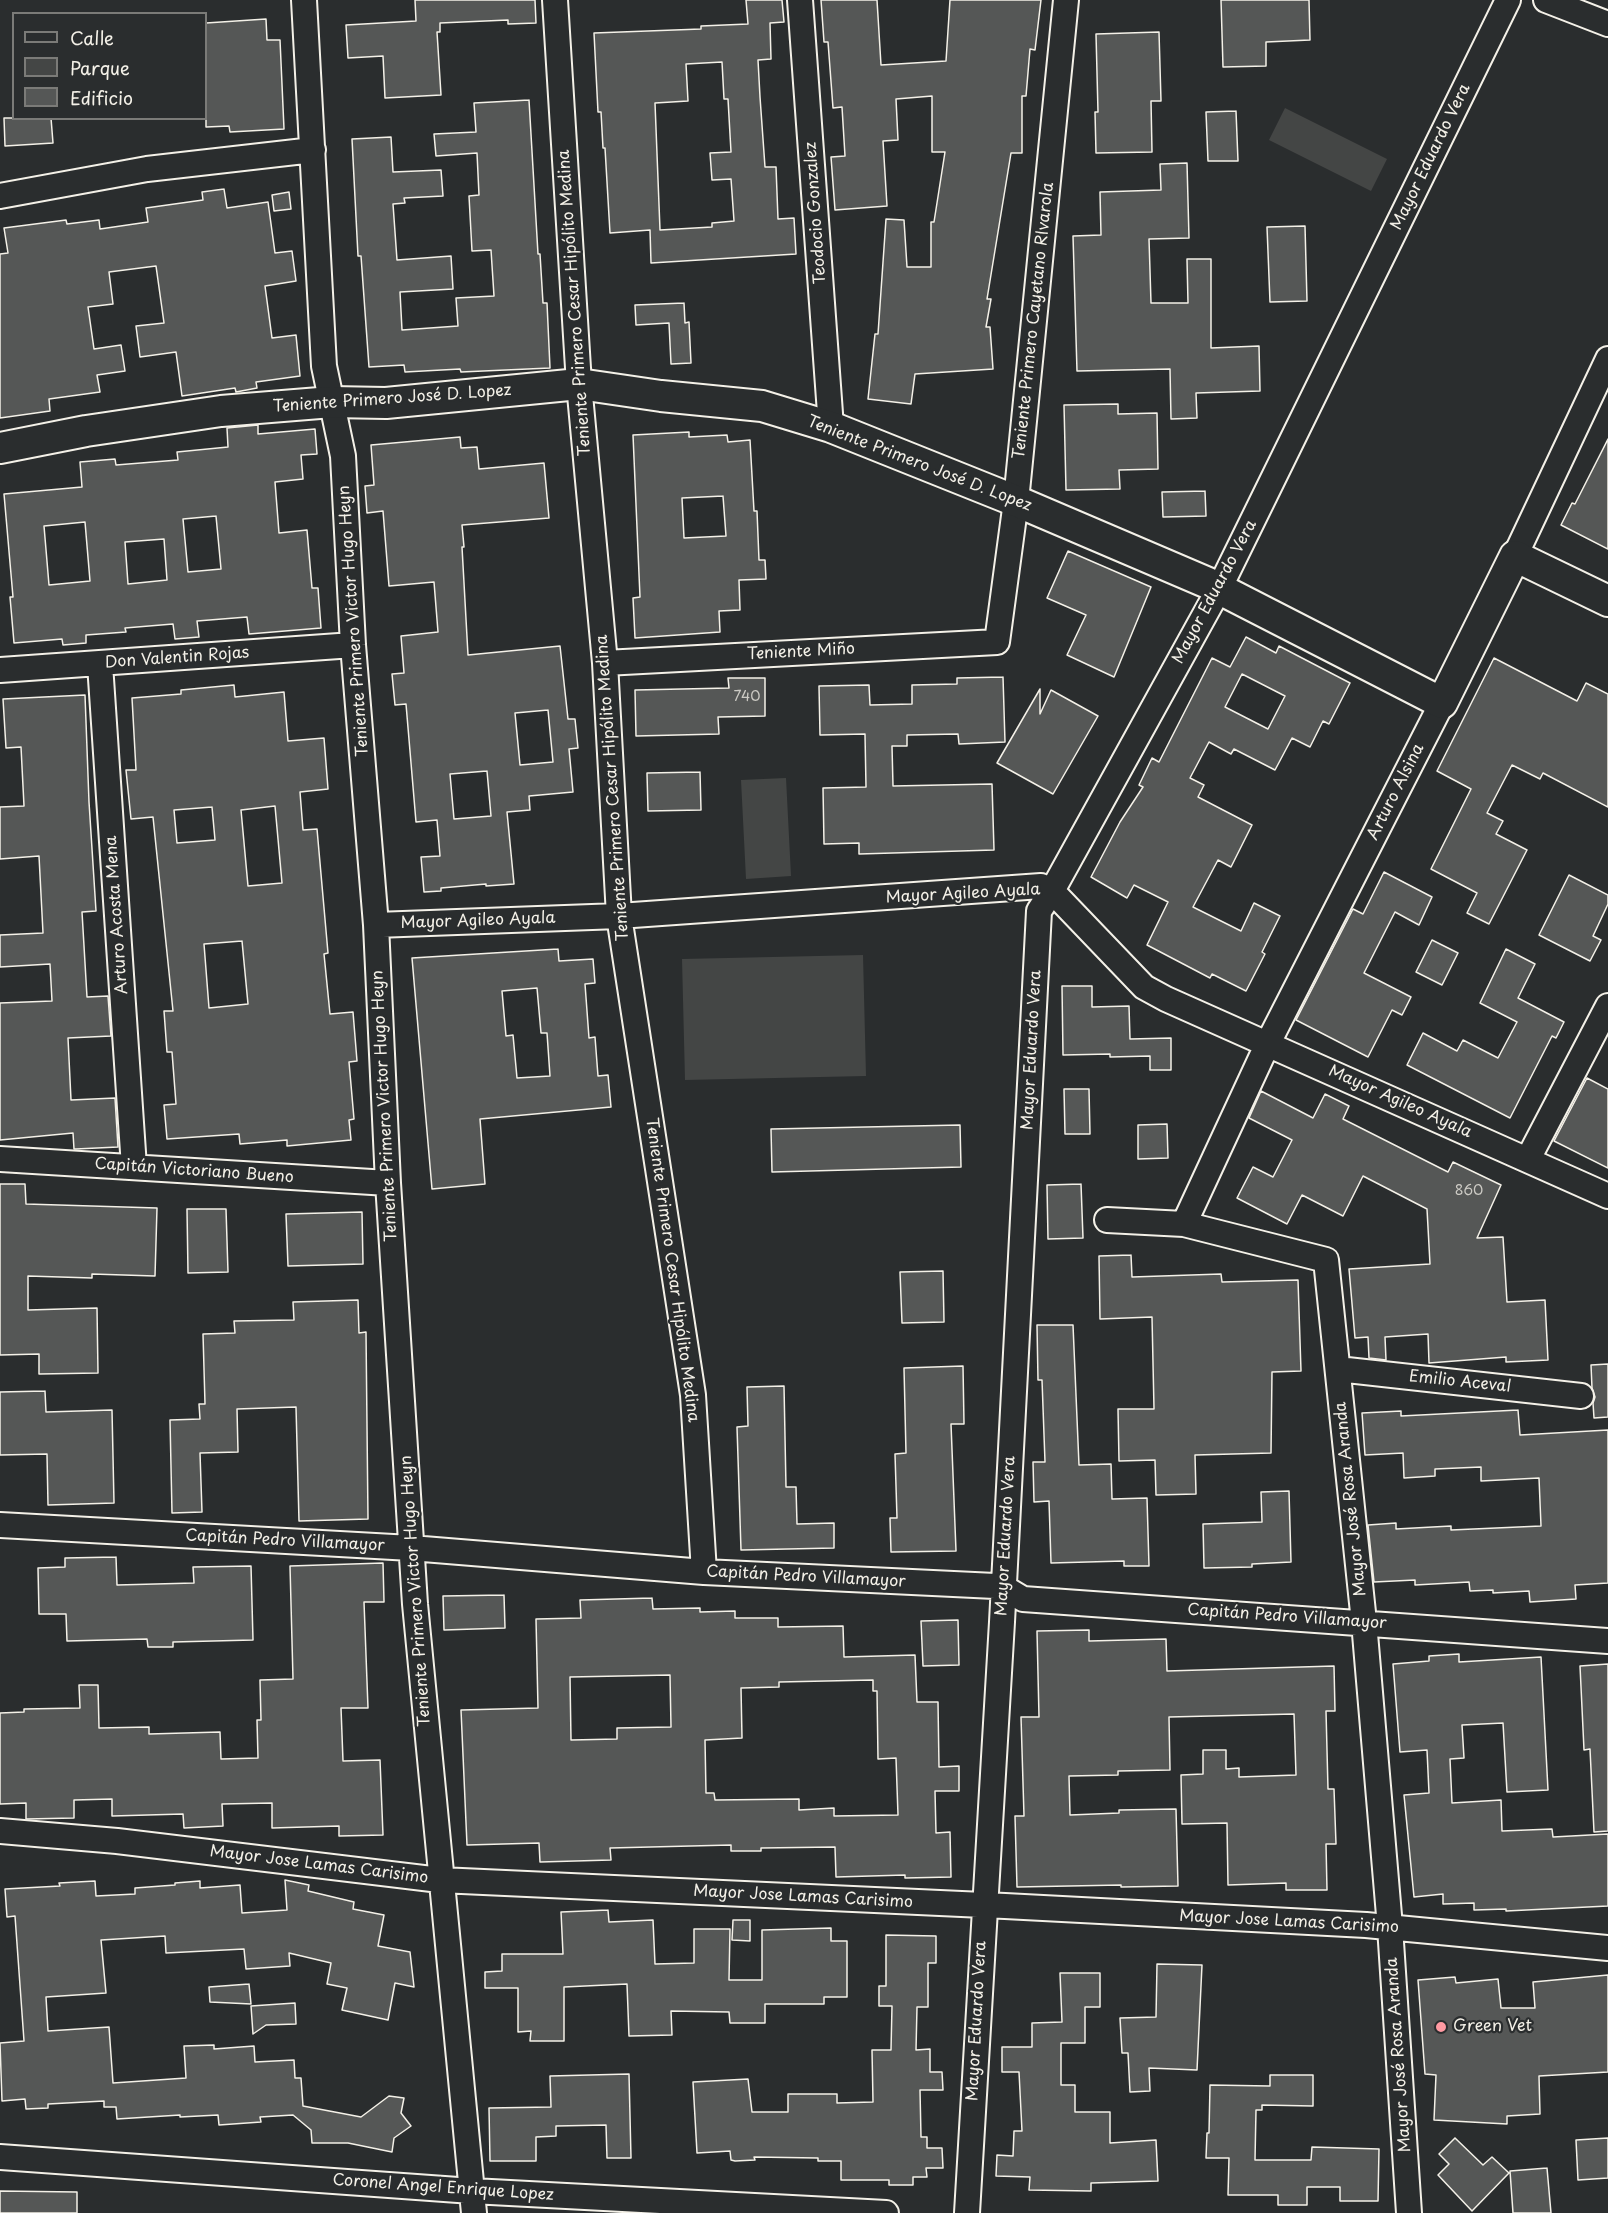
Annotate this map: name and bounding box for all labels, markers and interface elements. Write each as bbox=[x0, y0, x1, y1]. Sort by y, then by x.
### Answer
legend bbox=[12, 12, 207, 120]
text: Calle bbox=[70, 24, 114, 51]
text: Parque bbox=[70, 54, 130, 81]
street label: Mayor Eduardo Vera bbox=[1387, 81, 1475, 233]
text: Edificio bbox=[70, 84, 133, 111]
street label: Teodocio Gonzalez bbox=[801, 141, 831, 285]
street label: Teniente Primero Cesar Hipólito Medina bbox=[555, 149, 595, 457]
street label: Teniente Primero Cayetano RIvarola bbox=[1010, 182, 1058, 460]
street label: Teniente Primero José D. Lopez bbox=[272, 381, 512, 417]
street label: Teniente Primero José D. Lopez bbox=[804, 412, 1034, 516]
street label: Teniente Primero Victor Hugo Heyn bbox=[335, 485, 373, 757]
street label: Mayor Eduardo Vera bbox=[1169, 517, 1261, 667]
street label: Teniente Primero Cesar Hipólito Medina bbox=[593, 634, 633, 942]
street label: Teniente Miño bbox=[747, 640, 855, 664]
street label: Don Valentin Rojas bbox=[104, 643, 250, 673]
house number: 740 bbox=[734, 689, 760, 705]
street label: Arturo Alsina bbox=[1364, 741, 1428, 843]
street label: Arturo Acosta Mena bbox=[102, 835, 132, 995]
street label: Mayor Agileo Ayala bbox=[885, 880, 1041, 908]
street label: Mayor Agileo Ayala bbox=[400, 909, 556, 933]
street label: Mayor Eduardo Vera bbox=[1018, 969, 1046, 1131]
street label: Teniente Primero Victor Hugo Heyn bbox=[368, 970, 402, 1242]
street label: Mayor Agileo Ayala bbox=[1325, 1062, 1475, 1142]
street label: Teniente Primero Cesar Hipólito Medina bbox=[641, 1117, 703, 1423]
street label: Capitán Victoriano Bueno bbox=[94, 1154, 294, 1188]
house number: 860 bbox=[1455, 1183, 1483, 1199]
street label: Emilio Aceval bbox=[1408, 1367, 1512, 1397]
street label: Mayor José Rosa Aranda bbox=[1331, 1401, 1371, 1597]
street label: Teniente Primero Victor Hugo Heyn bbox=[397, 1455, 435, 1727]
street label: Mayor Eduardo Vera bbox=[992, 1455, 1020, 1617]
street label: Capitán Pedro Villamayor bbox=[185, 1526, 385, 1556]
street label: Capitán Pedro Villamayor bbox=[706, 1562, 906, 1592]
street label: Capitán Pedro Villamayor bbox=[1187, 1600, 1387, 1634]
street label: Mayor Jose Lamas Carisimo bbox=[209, 1842, 429, 1888]
street label: Mayor Jose Lamas Carisimo bbox=[693, 1882, 913, 1912]
street label: Mayor Jose Lamas Carisimo bbox=[1179, 1907, 1399, 1937]
street label: Mayor Eduardo Vera bbox=[963, 1940, 991, 2102]
street label: Mayor José Rosa Aranda bbox=[1383, 1957, 1415, 2153]
place label: Green Vet bbox=[1453, 2017, 1532, 2037]
marker: Green Vet bbox=[1434, 2020, 1448, 2034]
street label: Coronel Angel Enrique Lopez bbox=[332, 2171, 554, 2205]

